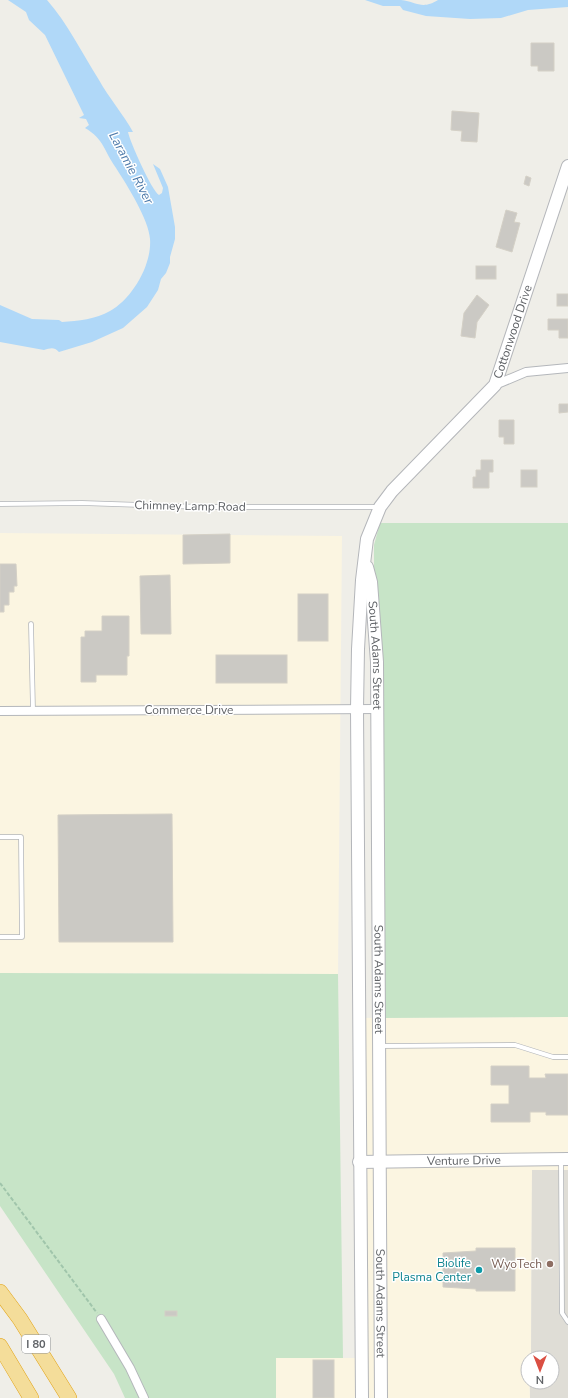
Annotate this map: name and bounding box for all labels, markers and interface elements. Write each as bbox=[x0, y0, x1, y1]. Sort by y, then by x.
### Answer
water label: Laramie River bbox=[104, 129, 158, 208]
street label: Cottonwood Drive bbox=[490, 283, 536, 381]
street label: Chimney Lamp Road bbox=[134, 497, 246, 515]
street label: South Adams Street bbox=[364, 600, 385, 711]
street label: Commerce Drive bbox=[145, 702, 233, 718]
street label: South Adams Street bbox=[370, 925, 387, 1035]
street label: Venture Drive bbox=[426, 1152, 501, 1169]
street label: South Adams Street bbox=[372, 1249, 389, 1359]
place label: Biolife Plasma Center bbox=[392, 1255, 472, 1285]
place label: WyoTech bbox=[491, 1256, 542, 1272]
marker: WyoTech bbox=[545, 1259, 555, 1269]
marker: Biolife Plasma Center bbox=[474, 1265, 484, 1275]
road number: I 80 bbox=[22, 1335, 50, 1353]
north arrow bbox=[520, 1350, 560, 1390]
text: N bbox=[536, 1372, 544, 1387]

